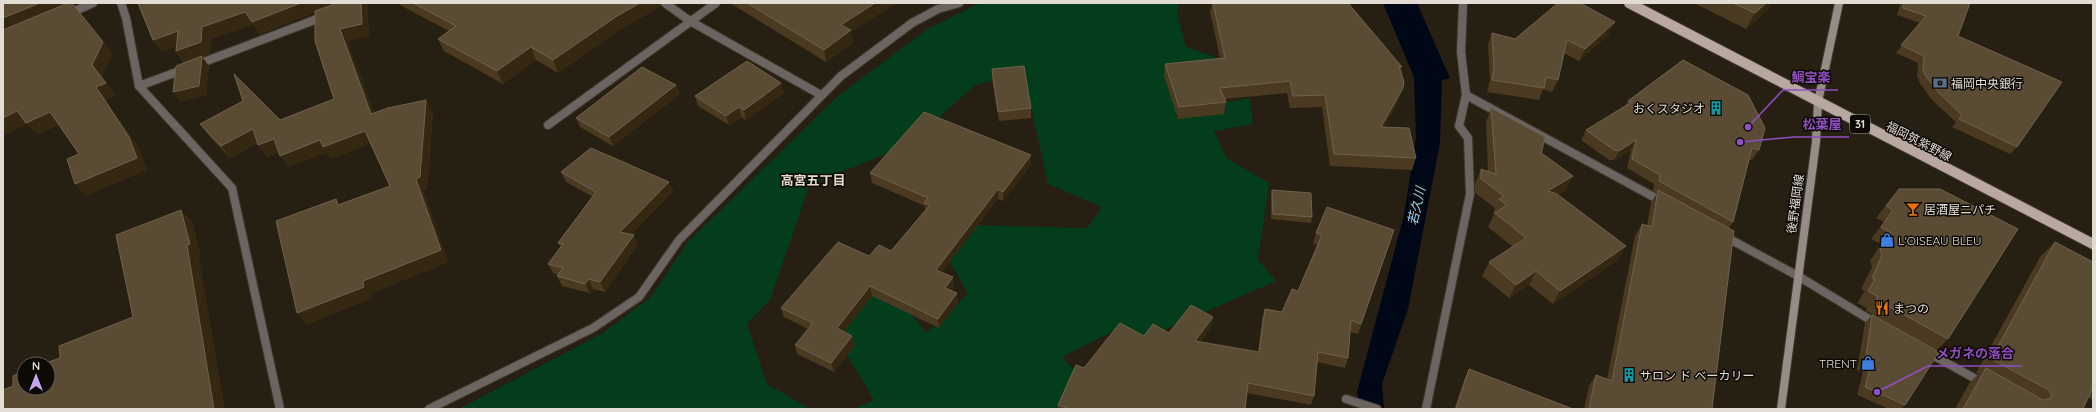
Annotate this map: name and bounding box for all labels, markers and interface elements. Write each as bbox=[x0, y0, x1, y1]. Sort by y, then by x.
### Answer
callout: 鯛宝楽 bbox=[1783, 65, 1838, 90]
text: 鯛宝楽 bbox=[1791, 69, 1831, 85]
bank icon: 福岡中央銀行 bbox=[1932, 75, 1948, 91]
place label: 福岡中央銀行 bbox=[1951, 76, 2023, 91]
building icon: おくスタジオ bbox=[1708, 100, 1724, 116]
place label: おくスタジオ bbox=[1633, 101, 1705, 116]
callout: 松葉屋 bbox=[1794, 112, 1849, 137]
road number: 31 bbox=[1850, 115, 1870, 133]
text: 松葉屋 bbox=[1802, 116, 1842, 132]
street label: 福岡筑紫野線 bbox=[1884, 118, 1954, 164]
district label: 高宮五丁目 bbox=[780, 172, 846, 188]
street label: 後野福岡線 bbox=[1783, 173, 1807, 235]
water label: 若久川 bbox=[1404, 183, 1429, 227]
bar icon: 居酒屋ニパチ bbox=[1905, 201, 1921, 217]
place label: 居酒屋ニパチ bbox=[1924, 202, 1996, 217]
shop icon: L'OISEAU BLEU bbox=[1879, 232, 1895, 248]
place label: L'OISEAU BLEU bbox=[1898, 233, 1982, 248]
restaurant icon: まつの bbox=[1874, 300, 1890, 316]
place label: まつの bbox=[1893, 301, 1929, 316]
callout: メガネの落合 bbox=[1928, 341, 2022, 366]
text: メガネの落合 bbox=[1936, 345, 2014, 361]
shop icon: TRENT bbox=[1860, 355, 1876, 371]
north arrow bbox=[16, 356, 56, 396]
place label: TRENT bbox=[1819, 356, 1857, 371]
text: N bbox=[32, 359, 40, 373]
building icon: サロン ド ベーカリー bbox=[1621, 367, 1637, 383]
place label: サロン ド ベーカリー bbox=[1640, 368, 1755, 383]

